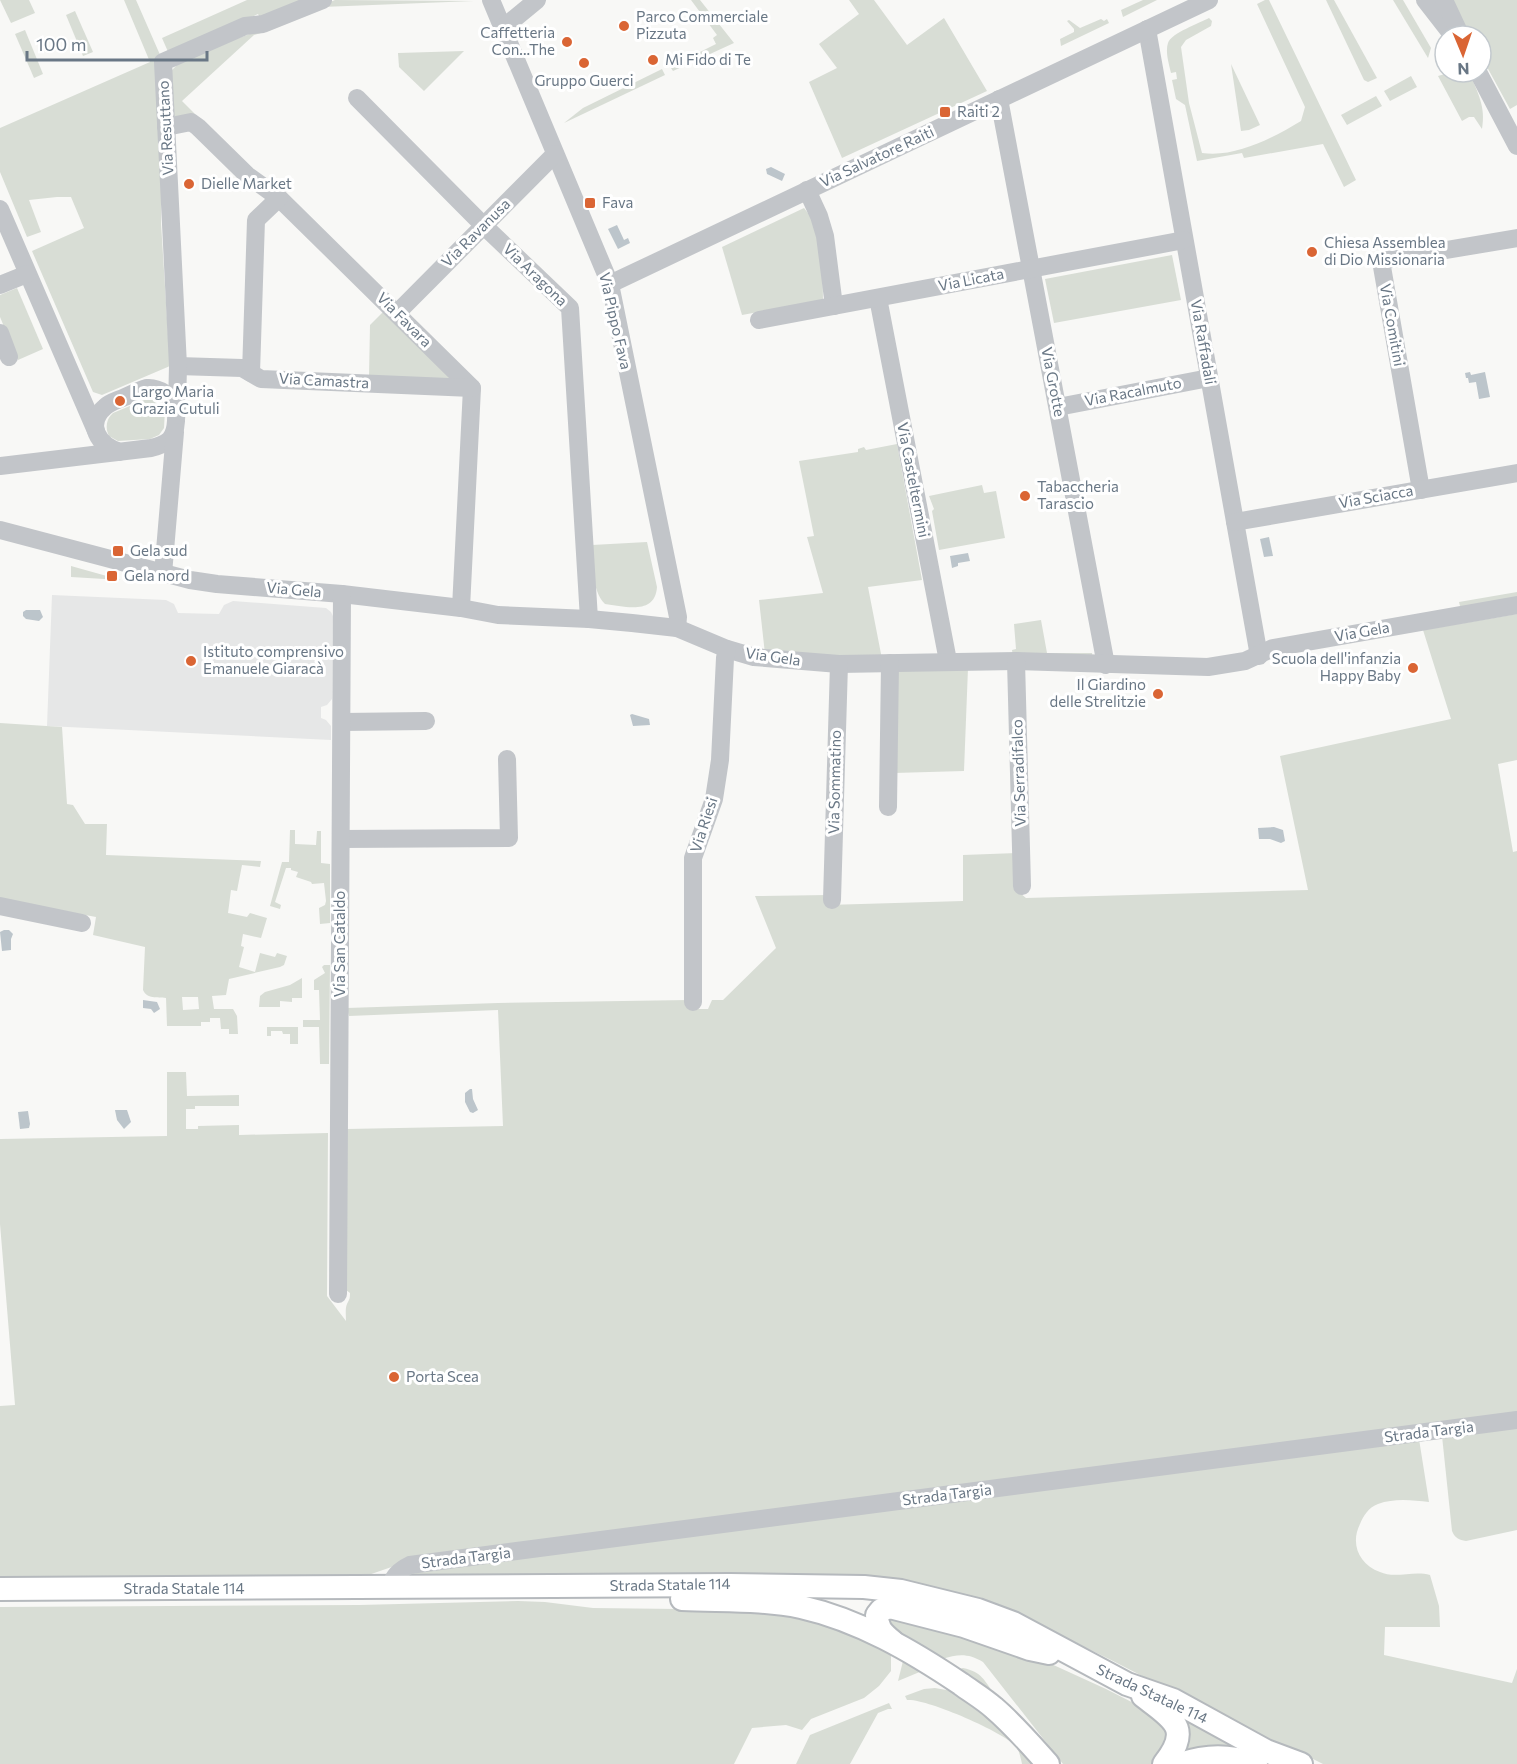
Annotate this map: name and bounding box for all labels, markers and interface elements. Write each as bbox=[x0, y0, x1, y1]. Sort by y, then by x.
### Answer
place label: Parco Commerciale Pizzuta bbox=[636, 7, 768, 42]
marker: Parco Commerciale Pizzuta bbox=[617, 19, 631, 33]
place label: Caffetteria Con...The bbox=[480, 23, 555, 58]
scale bar bbox=[27, 24, 207, 62]
north arrow bbox=[1433, 24, 1493, 84]
text: 100 m bbox=[36, 33, 86, 55]
marker: Caffetteria Con...The bbox=[560, 35, 574, 49]
place label: Mi Fido di Te bbox=[665, 50, 751, 68]
marker: Mi Fido di Te bbox=[646, 53, 660, 67]
marker: Gruppo Guerci bbox=[577, 56, 591, 70]
text: N bbox=[1457, 60, 1470, 79]
place label: Gruppo Guerci bbox=[534, 71, 634, 89]
street label: Via Resuttano bbox=[154, 80, 176, 176]
place label: Raiti 2 bbox=[957, 102, 1000, 120]
marker: Raiti 2 bbox=[938, 105, 952, 119]
street label: Via Salvatore Raiti bbox=[817, 122, 937, 190]
place label: Dielle Market bbox=[201, 174, 292, 192]
marker: Dielle Market bbox=[182, 177, 196, 191]
place label: Fava bbox=[602, 193, 633, 211]
street label: Via Ravanusa bbox=[437, 194, 513, 270]
marker: Fava bbox=[583, 196, 597, 210]
place label: Chiesa Assemblea di Dio Missionaria bbox=[1324, 233, 1446, 268]
street label: Via Aragona bbox=[500, 239, 572, 309]
marker: Chiesa Assemblea di Dio Missionaria bbox=[1305, 245, 1319, 259]
street label: Via Licata bbox=[936, 264, 1005, 294]
street label: Via Pippo Fava bbox=[596, 270, 636, 371]
street label: Via Comitini bbox=[1377, 282, 1409, 368]
street label: Via Favara bbox=[374, 288, 436, 350]
street label: Via Raffadali bbox=[1188, 298, 1220, 386]
street label: Via Grotte bbox=[1038, 345, 1070, 418]
street label: Via Camastra bbox=[278, 369, 370, 391]
street label: Via Racalmuto bbox=[1083, 373, 1183, 409]
place label: Largo Maria Grazia Cutuli bbox=[132, 382, 220, 417]
marker: Largo Maria Grazia Cutuli bbox=[113, 394, 127, 408]
street label: Via Casteltermini bbox=[894, 421, 934, 539]
place label: Tabaccheria Tarascio bbox=[1037, 477, 1119, 512]
street label: Via Sciacca bbox=[1337, 481, 1415, 511]
marker: Tabaccheria Tarascio bbox=[1018, 489, 1032, 503]
place label: Gela sud bbox=[130, 541, 187, 559]
marker: Gela sud bbox=[111, 544, 125, 558]
place label: Gela nord bbox=[124, 566, 189, 584]
marker: Gela nord bbox=[105, 569, 119, 583]
street label: Via Gela bbox=[266, 578, 322, 600]
street label: Via Gela bbox=[1333, 617, 1391, 645]
place label: Istituto comprensivo Emanuele Giaracà bbox=[203, 642, 344, 677]
street label: Via Gela bbox=[744, 643, 802, 669]
place label: Scuola dell'infanzia Happy Baby bbox=[1272, 649, 1401, 684]
marker: Istituto comprensivo Emanuele Giaracà bbox=[184, 654, 198, 668]
marker: Scuola dell'infanzia Happy Baby bbox=[1406, 661, 1420, 675]
place label: Il Giardino delle Strelitzie bbox=[1050, 675, 1146, 710]
marker: Il Giardino delle Strelitzie bbox=[1151, 687, 1165, 701]
street label: Via Serradifalco bbox=[1007, 719, 1029, 827]
street label: Via Sommatino bbox=[824, 730, 844, 834]
street label: Via Riesi bbox=[686, 795, 720, 855]
street label: Via San Cataldo bbox=[330, 891, 348, 997]
place label: Porta Scea bbox=[406, 1367, 479, 1385]
marker: Porta Scea bbox=[387, 1370, 401, 1384]
street label: Strada Targia bbox=[1383, 1417, 1475, 1445]
street label: Strada Targia bbox=[901, 1480, 993, 1508]
street label: Strada Targia bbox=[420, 1543, 512, 1571]
street label: Strada Statale 114 bbox=[609, 1574, 731, 1594]
street label: Strada Statale 114 bbox=[124, 1579, 244, 1597]
street label: Strada Statale 114 bbox=[1094, 1659, 1211, 1727]

